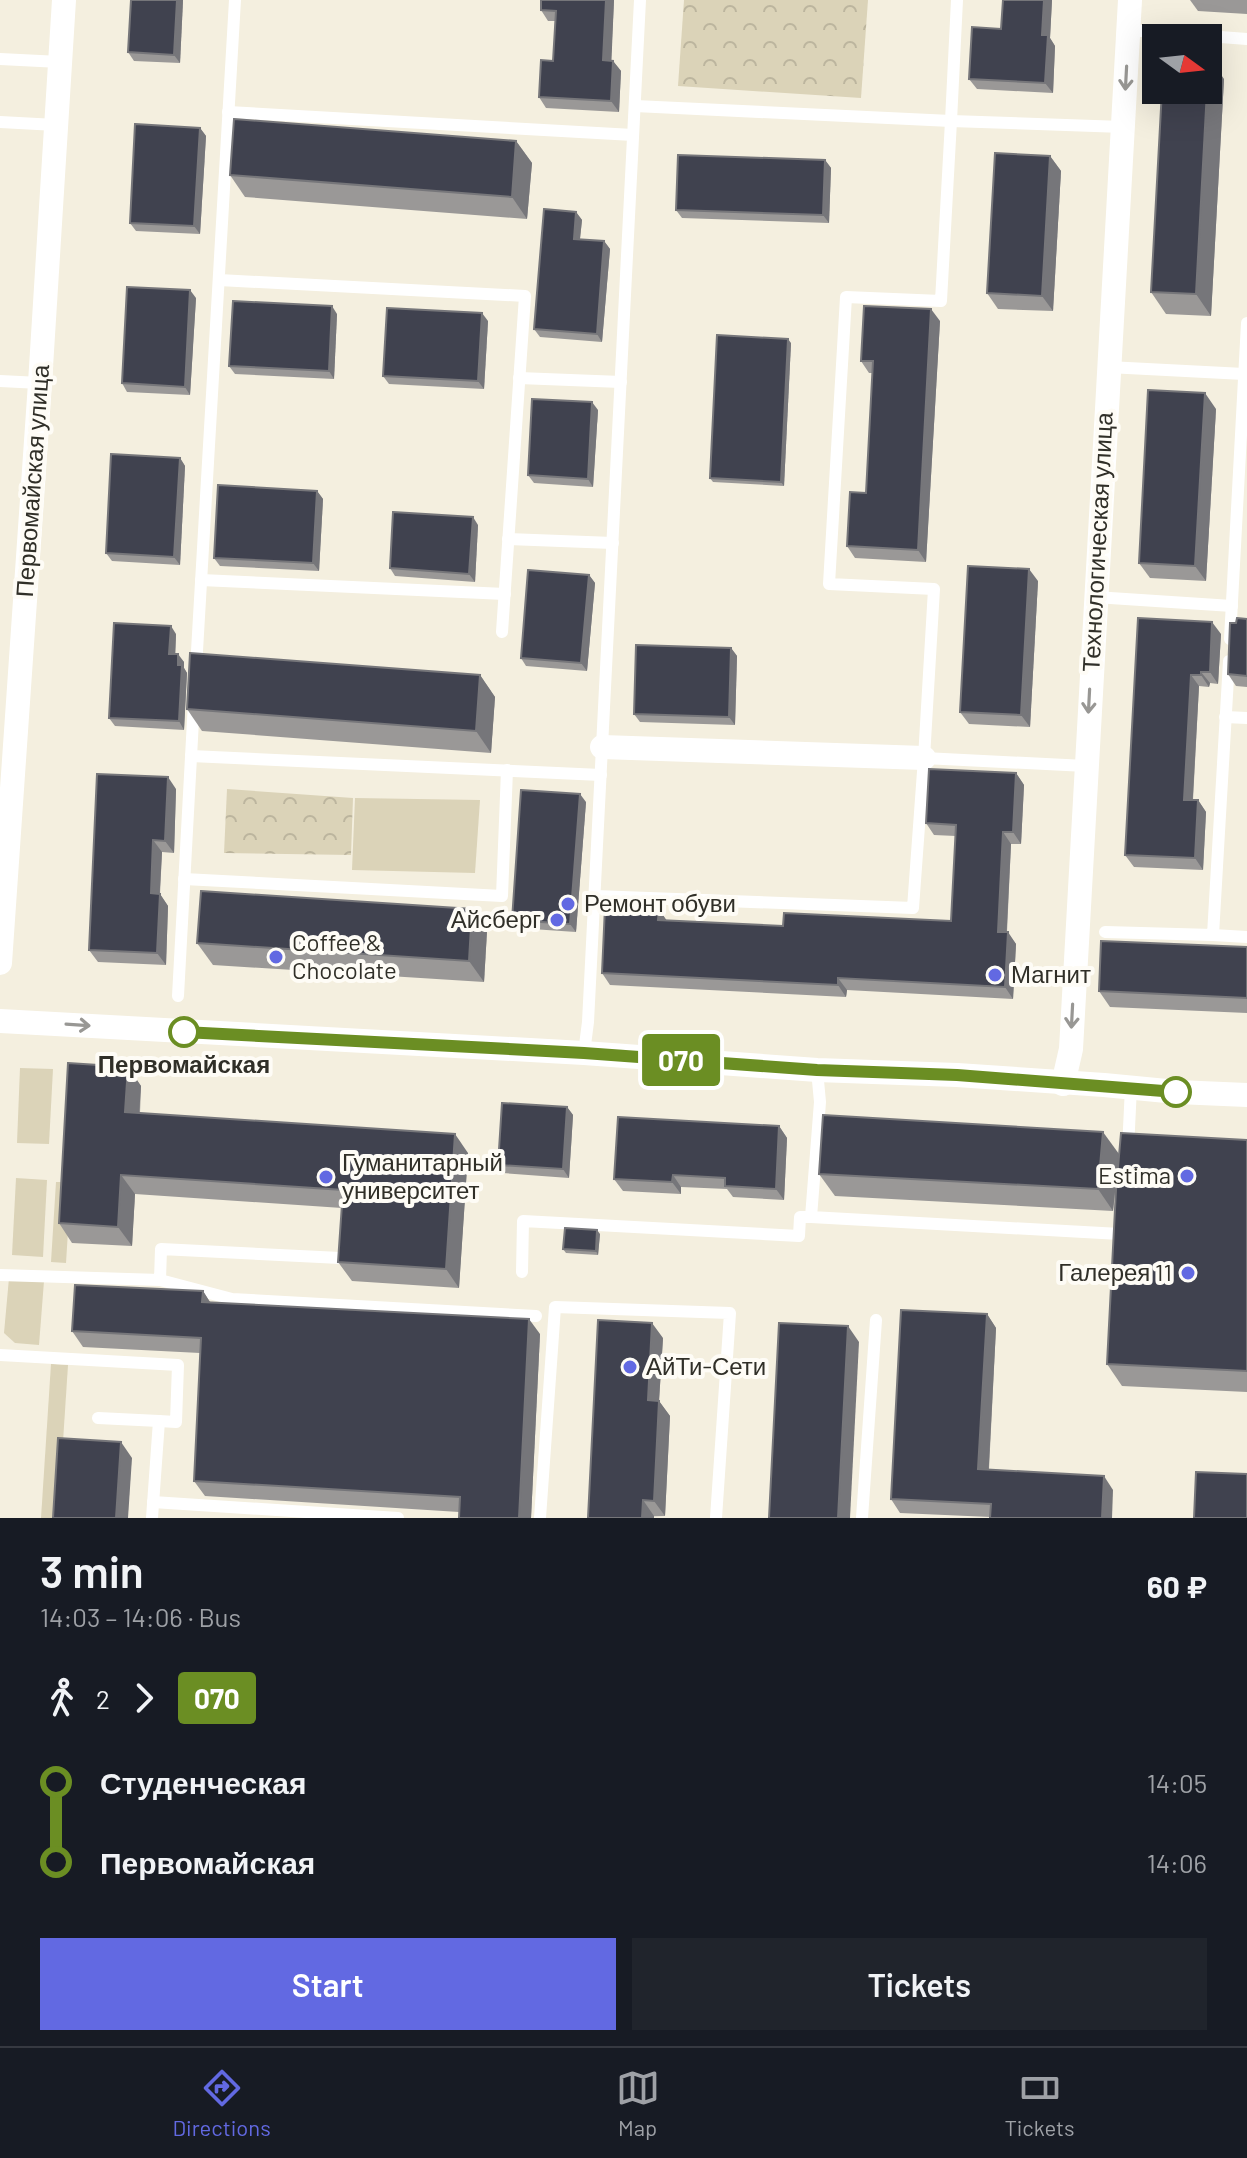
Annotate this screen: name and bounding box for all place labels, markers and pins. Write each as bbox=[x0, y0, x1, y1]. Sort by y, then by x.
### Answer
place label: Ремонт обуви bbox=[584, 888, 736, 917]
marker: Ремонт обуви bbox=[559, 895, 577, 913]
place label: Айсберг bbox=[451, 904, 541, 933]
marker: Айсберг bbox=[548, 911, 566, 929]
place label: Coffee & Chocolate bbox=[292, 927, 397, 984]
marker: Coffee & Chocolate bbox=[267, 948, 285, 966]
place label: Магнит bbox=[1011, 959, 1091, 988]
marker: Магнит bbox=[986, 966, 1004, 984]
marker: Первомайская bbox=[169, 1017, 199, 1047]
place label: Первомайская bbox=[98, 1049, 270, 1078]
unlabelled marker bbox=[1161, 1077, 1191, 1107]
place label: Гуманитарный университет bbox=[342, 1147, 503, 1204]
place label: Estima bbox=[1098, 1160, 1171, 1189]
marker: Estima bbox=[1178, 1167, 1196, 1185]
marker: Гуманитарный университет bbox=[317, 1168, 335, 1186]
place label: Галерея 11 bbox=[1058, 1257, 1172, 1286]
marker: Галерея 11 bbox=[1179, 1264, 1197, 1282]
place label: АйТи-Сети bbox=[646, 1351, 766, 1380]
marker: АйТи-Сети bbox=[621, 1358, 639, 1376]

